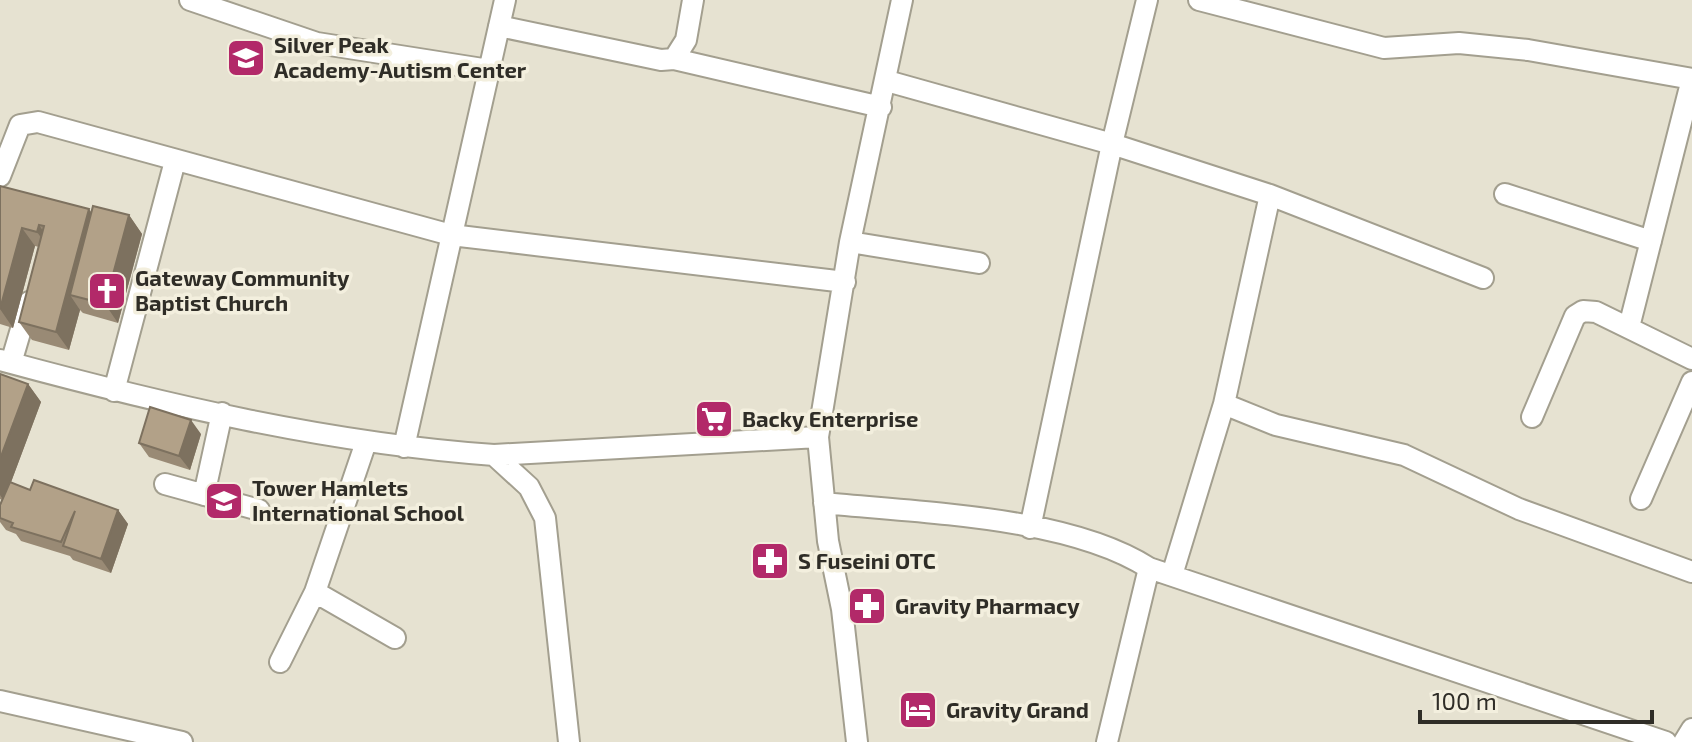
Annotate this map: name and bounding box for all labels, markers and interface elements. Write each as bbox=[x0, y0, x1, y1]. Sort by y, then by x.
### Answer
place label: Silver Peak Academy-Autism Center bbox=[274, 31, 527, 83]
school or university icon: Silver Peak Academy-Autism Center bbox=[225, 37, 267, 79]
place label: Gateway Community Baptist Church bbox=[135, 264, 350, 315]
church icon: Gateway Community Baptist Church bbox=[86, 270, 128, 312]
supermarket icon: Backy Enterprise bbox=[693, 398, 735, 440]
place label: Backy Enterprise bbox=[742, 405, 918, 432]
place label: Tower Hamlets International School bbox=[252, 474, 465, 525]
school or university icon: Tower Hamlets International School bbox=[203, 480, 245, 522]
pharmacy icon: S Fuseini OTC bbox=[749, 540, 791, 582]
place label: S Fuseini OTC bbox=[798, 547, 936, 573]
pharmacy icon: Gravity Pharmacy bbox=[846, 585, 888, 627]
place label: Gravity Pharmacy bbox=[895, 592, 1080, 619]
scale bar bbox=[1420, 674, 1652, 724]
text: 100 m bbox=[1432, 686, 1497, 715]
hotel icon: Gravity Grand bbox=[897, 689, 939, 731]
place label: Gravity Grand bbox=[946, 696, 1089, 723]

